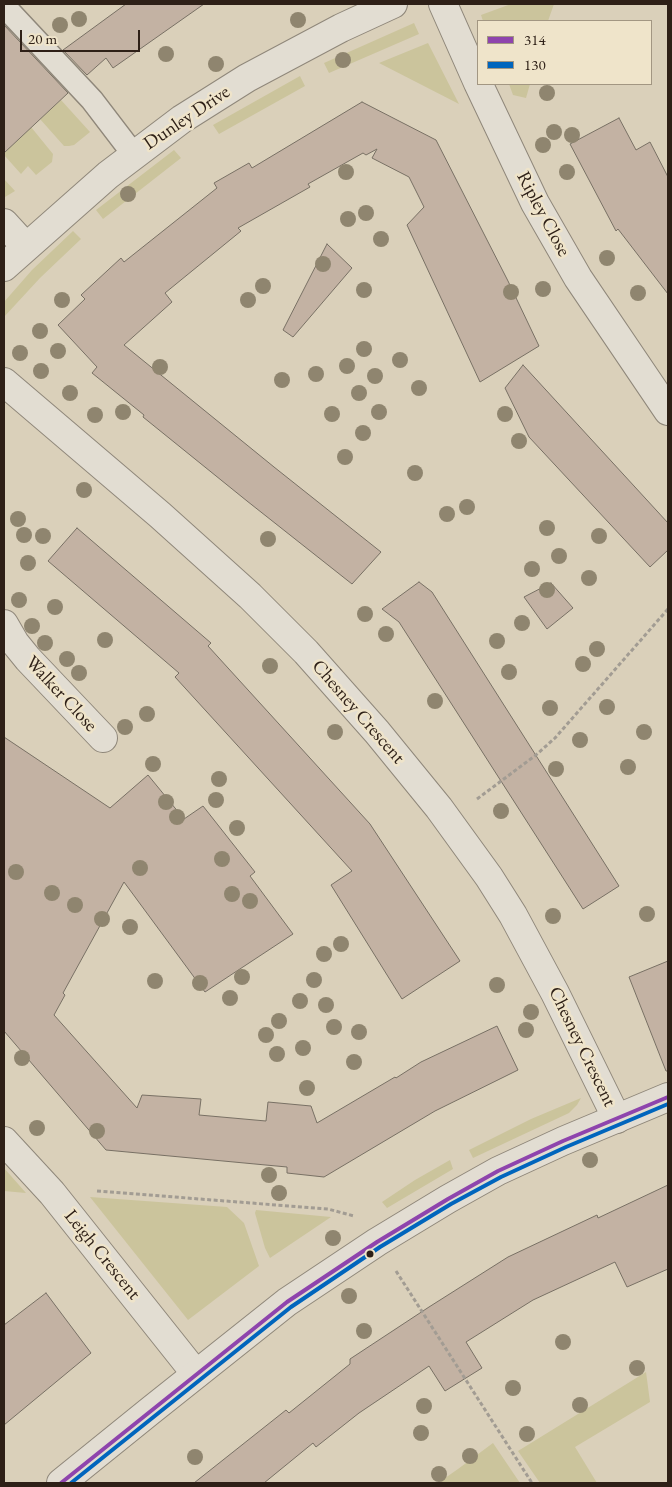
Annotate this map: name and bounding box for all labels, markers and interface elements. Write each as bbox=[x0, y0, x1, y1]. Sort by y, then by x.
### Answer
scale bar bbox=[22, 20, 142, 52]
legend bbox=[477, 20, 652, 85]
text: 20 m bbox=[28, 29, 57, 48]
text: 314 bbox=[524, 30, 546, 49]
text: 130 bbox=[524, 55, 546, 74]
street label: Dunley Drive bbox=[140, 81, 234, 155]
street label: Ripley Close bbox=[511, 168, 575, 260]
street label: Walker Close bbox=[20, 651, 102, 737]
street label: Chesney Crescent bbox=[307, 655, 409, 769]
street label: Chesney Crescent bbox=[543, 983, 621, 1111]
street label: Leigh Crescent bbox=[59, 1205, 145, 1305]
unlabelled marker bbox=[365, 1249, 375, 1259]

